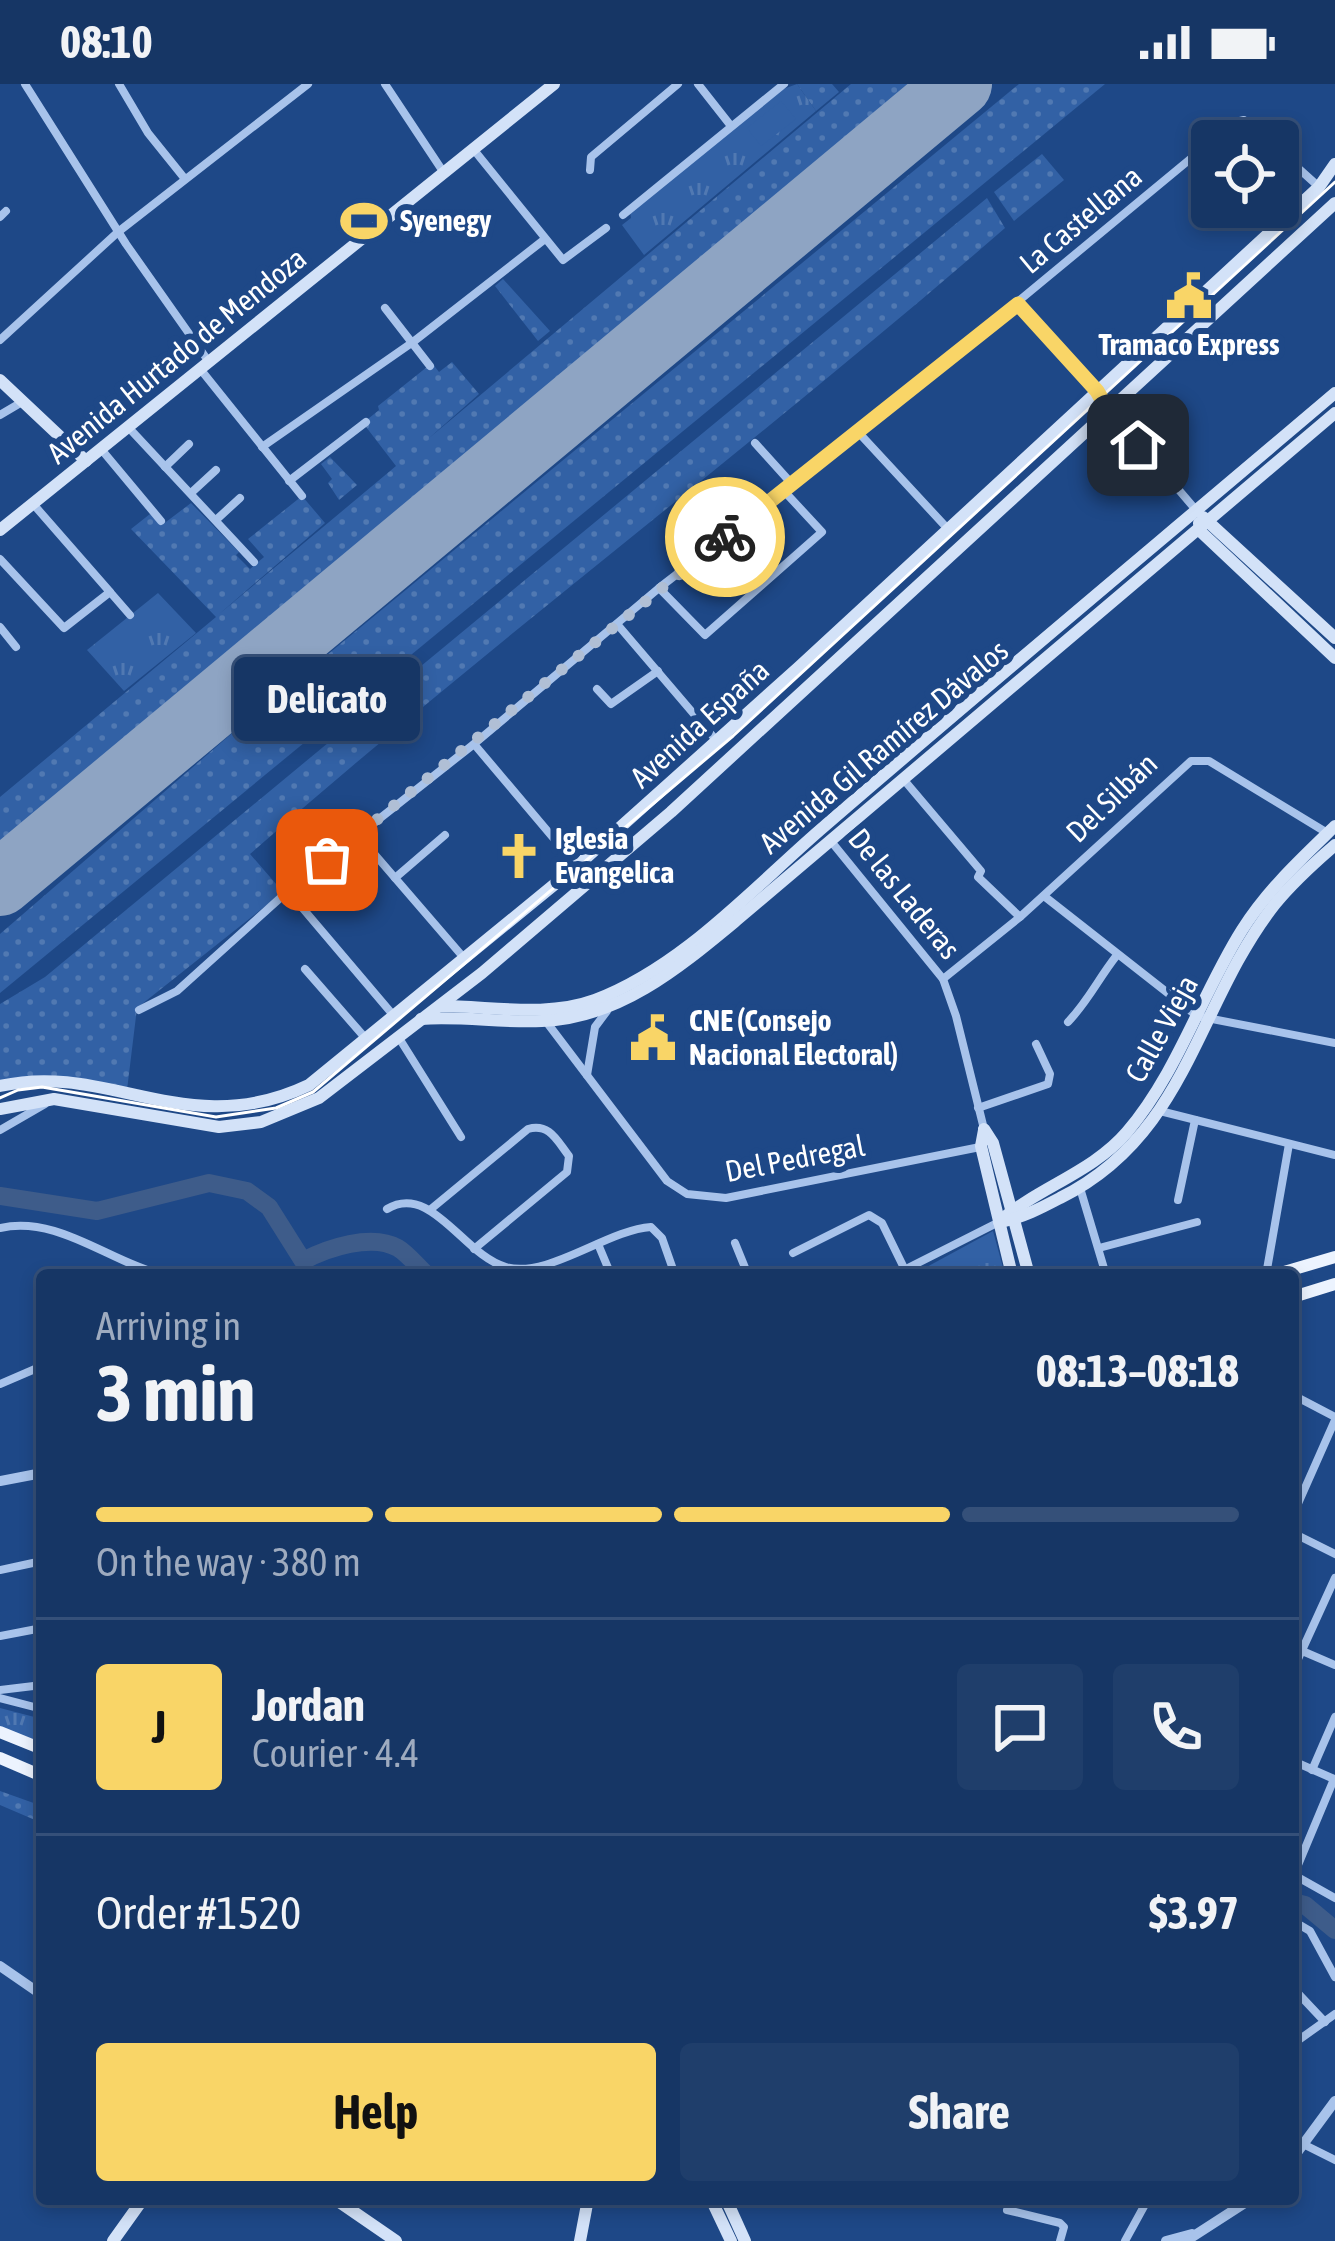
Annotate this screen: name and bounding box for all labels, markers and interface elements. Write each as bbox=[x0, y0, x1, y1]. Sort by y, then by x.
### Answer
text: 08:10 bbox=[60, 16, 153, 68]
map controls bbox=[1191, 120, 1299, 228]
button: locate bbox=[1191, 120, 1299, 228]
street label: La Castellana bbox=[1013, 159, 1148, 280]
sports icon: Syenegy bbox=[339, 196, 389, 246]
place label: Syenegy bbox=[400, 203, 492, 237]
street label: Avenida Hurtado de Mendoza bbox=[40, 241, 312, 470]
public building icon: Tramaco Express bbox=[1164, 271, 1214, 321]
place label: Tramaco Express bbox=[1098, 327, 1280, 361]
pin bbox=[1087, 394, 1189, 496]
icon: home bbox=[1105, 412, 1171, 478]
courier bbox=[665, 477, 785, 597]
icon: bike bbox=[692, 504, 758, 570]
street label: Avenida Gil Ramírez Dávalos bbox=[753, 633, 1014, 860]
street label: Avenida España bbox=[623, 652, 775, 794]
callout: Delicato bbox=[234, 656, 420, 740]
text: Delicato bbox=[267, 677, 387, 721]
street label: Del Silbán bbox=[1059, 746, 1164, 849]
pin bbox=[276, 809, 378, 911]
place label: Iglesia Evangelica bbox=[555, 821, 674, 889]
street label: De las Laderas bbox=[842, 822, 967, 965]
icon: bag bbox=[294, 827, 360, 893]
church icon: Iglesia Evangelica bbox=[494, 831, 544, 881]
street label: Calle Vieja bbox=[1118, 969, 1204, 1088]
place label: CNE (Consejo Nacional Electoral) bbox=[689, 1003, 898, 1071]
public building icon: CNE (Consejo Nacional Electoral) bbox=[628, 1013, 678, 1063]
street label: Del Pedregal bbox=[722, 1128, 867, 1188]
text: Arriving in bbox=[96, 1304, 241, 1348]
text: 08:13–08:18 bbox=[1036, 1345, 1239, 1397]
text: 3 min bbox=[96, 1348, 255, 1438]
text: On the way · 380 m bbox=[96, 1540, 361, 1584]
button: chat bbox=[957, 1664, 1083, 1790]
button: phone bbox=[1113, 1664, 1239, 1790]
text: Jordan bbox=[252, 1679, 365, 1731]
text: J bbox=[152, 1701, 166, 1753]
text: Courier · 4.4 bbox=[252, 1731, 419, 1775]
text: Order #1520 bbox=[96, 1887, 301, 1939]
text: $3.97 bbox=[1149, 1887, 1239, 1939]
button: Help bbox=[96, 2043, 656, 2181]
button: Share bbox=[680, 2043, 1239, 2181]

